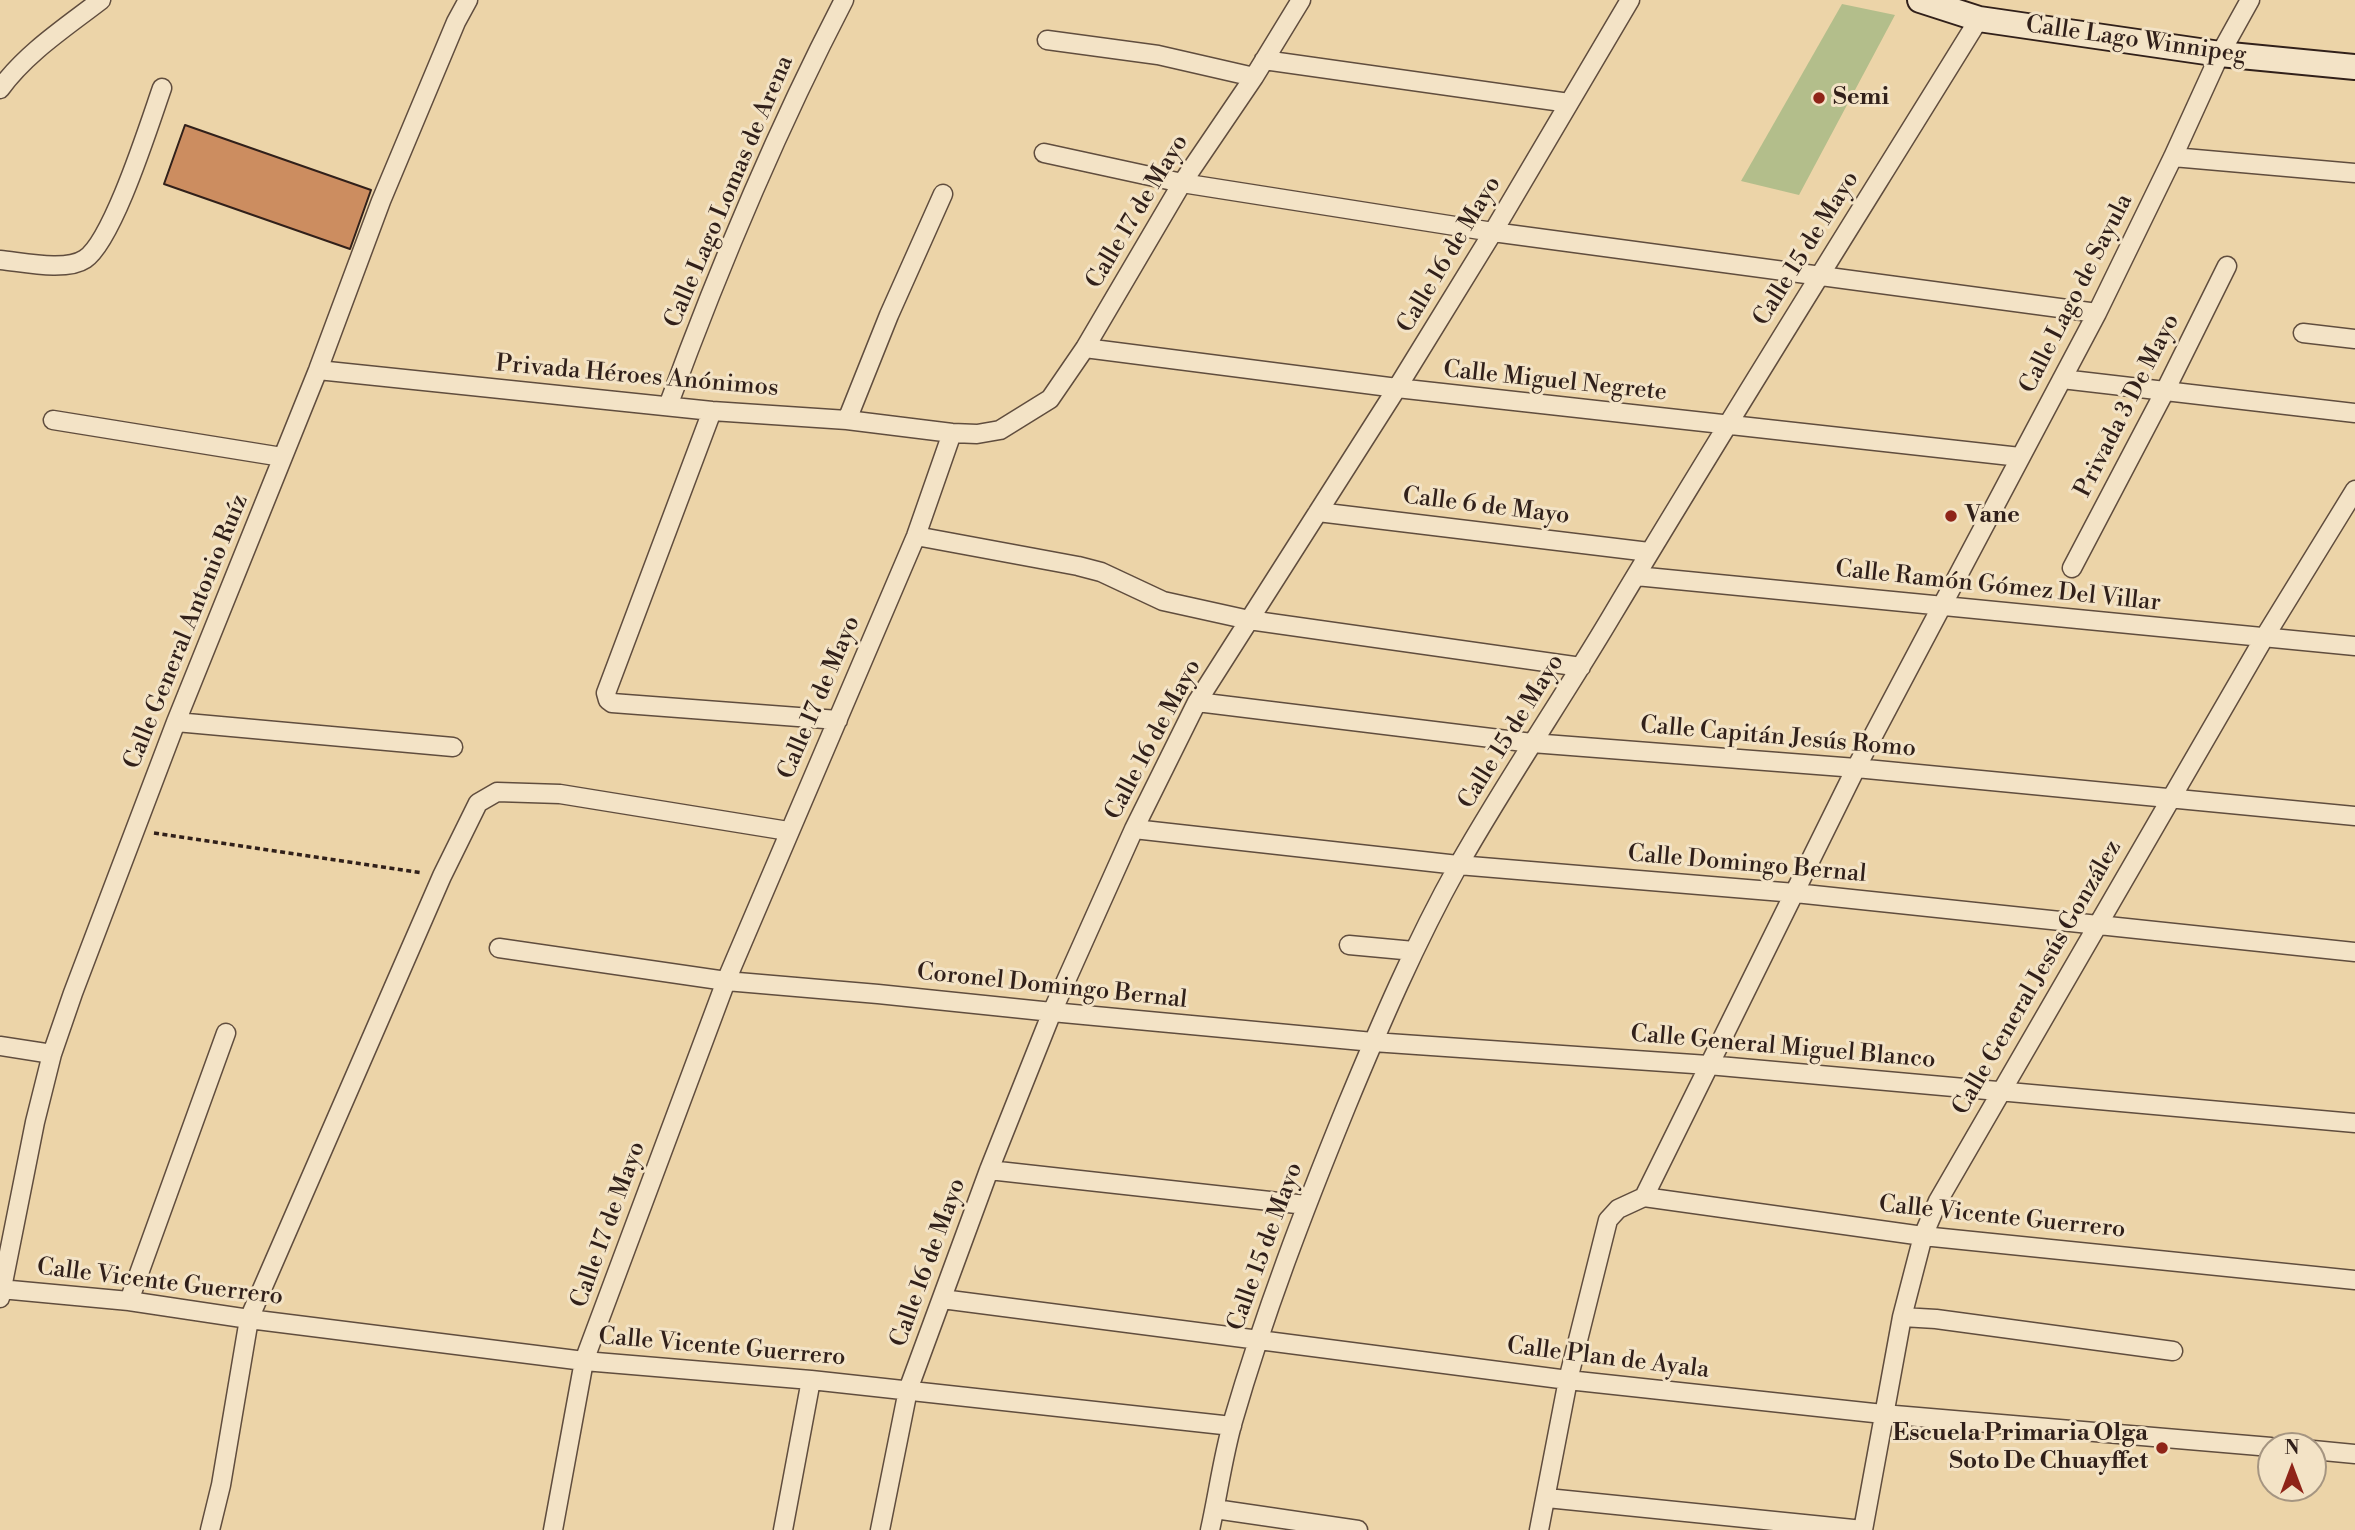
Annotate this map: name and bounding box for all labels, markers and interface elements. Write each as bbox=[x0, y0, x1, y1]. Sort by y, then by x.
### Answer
street label: Calle Lago Winnipeg bbox=[2024, 11, 2248, 71]
street label: Calle Lago Lomas de Arena bbox=[660, 52, 800, 332]
place label: Semi bbox=[1833, 84, 1889, 112]
marker: Semi bbox=[1811, 90, 1827, 106]
street label: Calle 17 de Mayo bbox=[1081, 130, 1195, 294]
street label: Calle 15 de Mayo bbox=[1748, 166, 1866, 332]
street label: Calle 16 de Mayo bbox=[1392, 172, 1508, 338]
street label: Calle Lago de Sayula bbox=[2014, 190, 2140, 398]
street label: Privada 3 De Mayo bbox=[2069, 310, 2187, 502]
street label: Privada Héroes Anónimos bbox=[494, 350, 780, 404]
street label: Calle Miguel Negrete bbox=[1442, 356, 1668, 408]
street label: Calle 6 de Mayo bbox=[1401, 482, 1571, 532]
street label: Calle General Antonio Ruíz bbox=[119, 491, 255, 773]
place label: Vane bbox=[1965, 502, 2020, 530]
marker: Vane bbox=[1943, 508, 1959, 524]
street label: Calle Ramón Gómez Del Villar bbox=[1834, 556, 2162, 618]
street label: Calle 17 de Mayo bbox=[773, 612, 867, 784]
street label: Calle 15 de Mayo bbox=[1453, 649, 1571, 815]
street label: Calle 16 de Mayo bbox=[1100, 655, 1208, 825]
street label: Calle Capitán Jesús Romo bbox=[1639, 712, 1917, 764]
street label: Calle General Jesús González bbox=[1947, 835, 2129, 1121]
street label: Calle Domingo Bernal bbox=[1626, 840, 1868, 890]
street label: Coronel Domingo Bernal bbox=[915, 958, 1189, 1016]
street label: Calle General Miguel Blanco bbox=[1629, 1020, 1937, 1076]
street label: Calle 17 de Mayo bbox=[566, 1138, 652, 1312]
street label: Calle 15 de Mayo bbox=[1222, 1159, 1310, 1335]
street label: Calle 16 de Mayo bbox=[885, 1175, 973, 1351]
street label: Calle Vicente Guerrero bbox=[1877, 1191, 2127, 1245]
street label: Calle Vicente Guerrero bbox=[35, 1254, 285, 1312]
street label: Calle Vicente Guerrero bbox=[597, 1323, 847, 1373]
street label: Calle Plan de Ayala bbox=[1505, 1332, 1711, 1386]
place label: Escuela Primaria Olga Soto De Chuayffet bbox=[1893, 1420, 2148, 1476]
north arrow bbox=[2257, 1432, 2327, 1502]
text: N bbox=[2284, 1436, 2300, 1460]
marker: Escuela Primaria Olga Soto De Chuayffet bbox=[2154, 1440, 2170, 1456]

